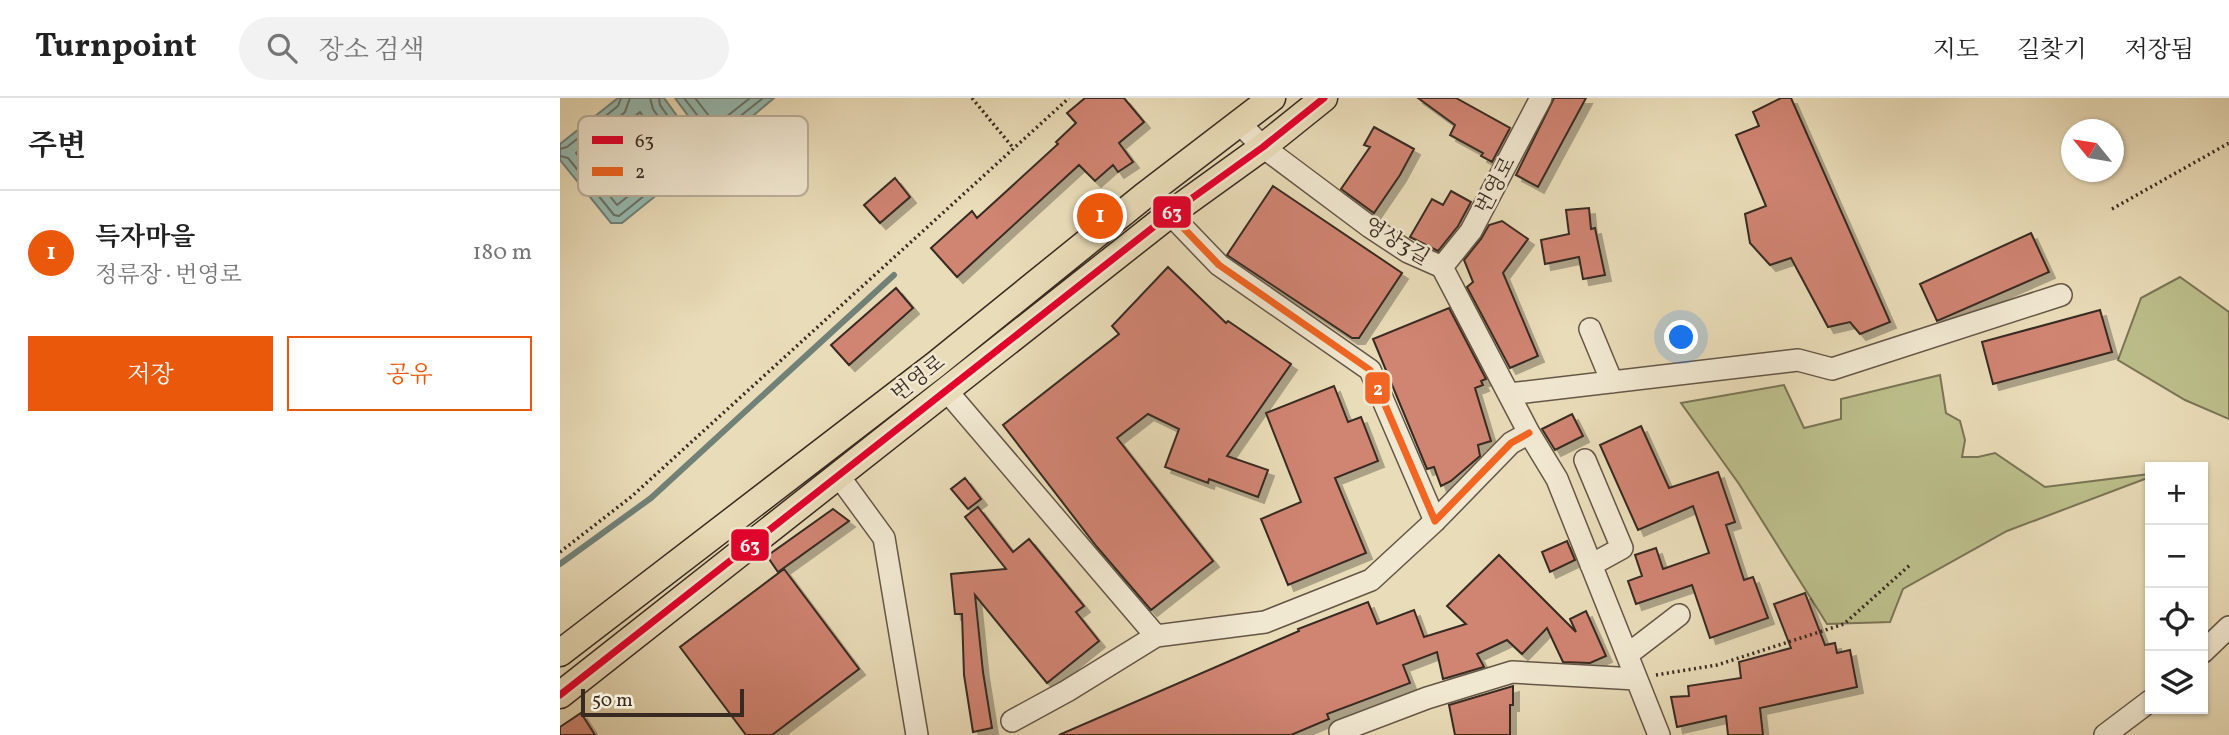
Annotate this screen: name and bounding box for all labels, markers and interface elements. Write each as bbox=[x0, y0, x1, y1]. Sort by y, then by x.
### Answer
search box bbox=[239, 17, 729, 80]
text: Turnpoint bbox=[35, 25, 197, 71]
icon: search bbox=[263, 29, 301, 67]
text: 장소 검색 bbox=[319, 33, 424, 69]
text: 지도 bbox=[1933, 34, 1979, 68]
text: 길찾기 bbox=[2017, 34, 2086, 68]
text: 저장됨 bbox=[2124, 34, 2194, 68]
legend bbox=[578, 116, 808, 196]
north arrow bbox=[2061, 119, 2124, 182]
text: 주변 bbox=[28, 126, 86, 168]
text: 63 bbox=[635, 129, 654, 155]
street label: 번영로 bbox=[1469, 152, 1523, 219]
text: 2 bbox=[635, 160, 645, 186]
pin: 1 bbox=[1077, 190, 1123, 242]
line badge: 63 bbox=[1152, 195, 1192, 229]
text: 63 bbox=[1162, 201, 1182, 227]
street label: 영상3길 bbox=[1358, 211, 1434, 273]
text: 득자마을 bbox=[95, 220, 195, 256]
text: 1 bbox=[46, 237, 56, 269]
text: 180 m bbox=[473, 237, 532, 269]
text: 정류장 · 번영로 bbox=[95, 260, 242, 292]
your location bbox=[1664, 320, 1698, 354]
button: 저장 bbox=[28, 336, 273, 411]
button: 공유 bbox=[287, 336, 532, 411]
street label: 번영로 bbox=[886, 349, 952, 409]
line badge: 2 bbox=[1364, 371, 1391, 405]
text: 2 bbox=[1373, 377, 1383, 403]
map controls bbox=[2145, 462, 2208, 714]
button: + bbox=[2145, 462, 2208, 525]
button: − bbox=[2145, 525, 2208, 588]
line badge: 63 bbox=[730, 528, 770, 562]
text: 63 bbox=[740, 534, 760, 560]
button: locate bbox=[2145, 588, 2208, 651]
button: layers bbox=[2145, 651, 2208, 714]
scale bar bbox=[581, 686, 744, 718]
text: 50 m bbox=[592, 688, 633, 714]

